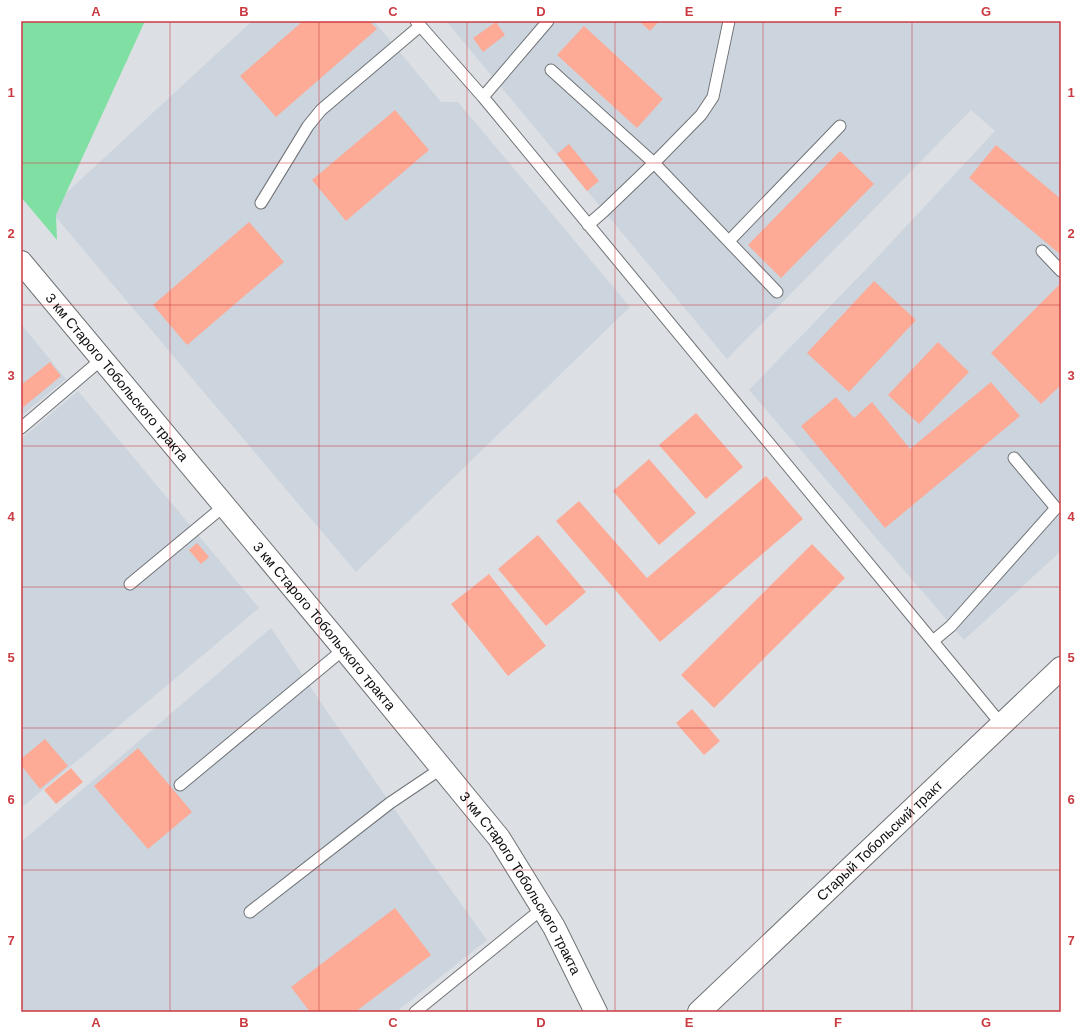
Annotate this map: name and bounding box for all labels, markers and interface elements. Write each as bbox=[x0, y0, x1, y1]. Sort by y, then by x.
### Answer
text: A bbox=[91, 4, 101, 19]
text: B bbox=[239, 4, 249, 19]
text: C bbox=[388, 4, 398, 19]
text: D bbox=[536, 4, 546, 19]
text: E bbox=[685, 4, 694, 19]
text: F bbox=[834, 4, 842, 19]
text: G bbox=[981, 4, 991, 19]
text: 1 bbox=[7, 85, 15, 100]
text: 1 bbox=[1067, 85, 1075, 100]
text: 2 bbox=[7, 226, 15, 241]
text: 2 bbox=[1067, 226, 1075, 241]
street label: 3 км Старого Тобольского тракта bbox=[42, 290, 192, 465]
text: 3 bbox=[7, 368, 15, 383]
text: 3 bbox=[1067, 368, 1075, 383]
text: 4 bbox=[7, 509, 15, 524]
text: 4 bbox=[1067, 509, 1075, 524]
street label: 3 км Старого Тобольского тракта bbox=[250, 539, 399, 714]
text: 5 bbox=[7, 650, 15, 665]
text: 5 bbox=[1067, 650, 1075, 665]
street label: Старый Тобольский тракт bbox=[813, 777, 946, 904]
street label: 3 км Старого Тобольского тракта bbox=[456, 789, 584, 977]
text: 6 bbox=[7, 792, 15, 807]
text: 6 bbox=[1067, 792, 1075, 807]
text: 7 bbox=[7, 933, 15, 948]
text: 7 bbox=[1067, 933, 1075, 948]
text: A bbox=[91, 1015, 101, 1030]
text: B bbox=[239, 1015, 249, 1030]
text: C bbox=[388, 1015, 398, 1030]
text: D bbox=[536, 1015, 546, 1030]
text: E bbox=[685, 1015, 694, 1030]
text: F bbox=[834, 1015, 842, 1030]
text: G bbox=[981, 1015, 991, 1030]

